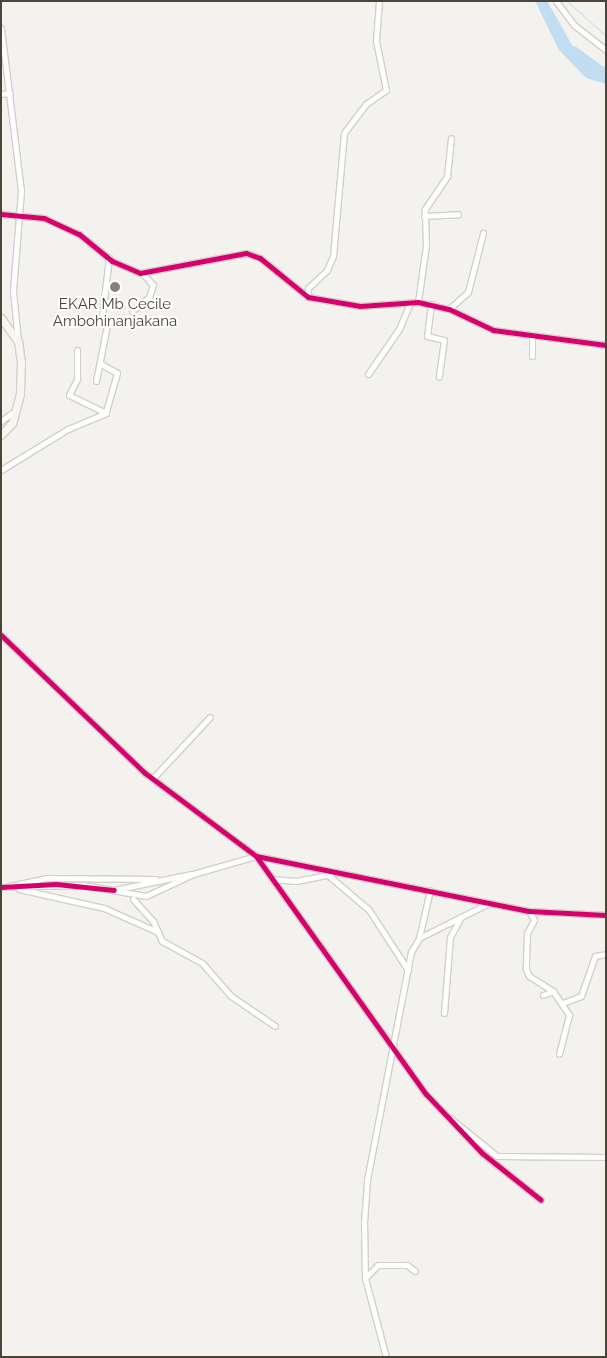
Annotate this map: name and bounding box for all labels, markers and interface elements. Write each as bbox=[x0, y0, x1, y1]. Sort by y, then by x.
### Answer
marker: EKAR Mb Cecile Ambohinanjakana bbox=[109, 281, 121, 293]
place label: EKAR Mb Cecile Ambohinanjakana bbox=[53, 295, 177, 330]

